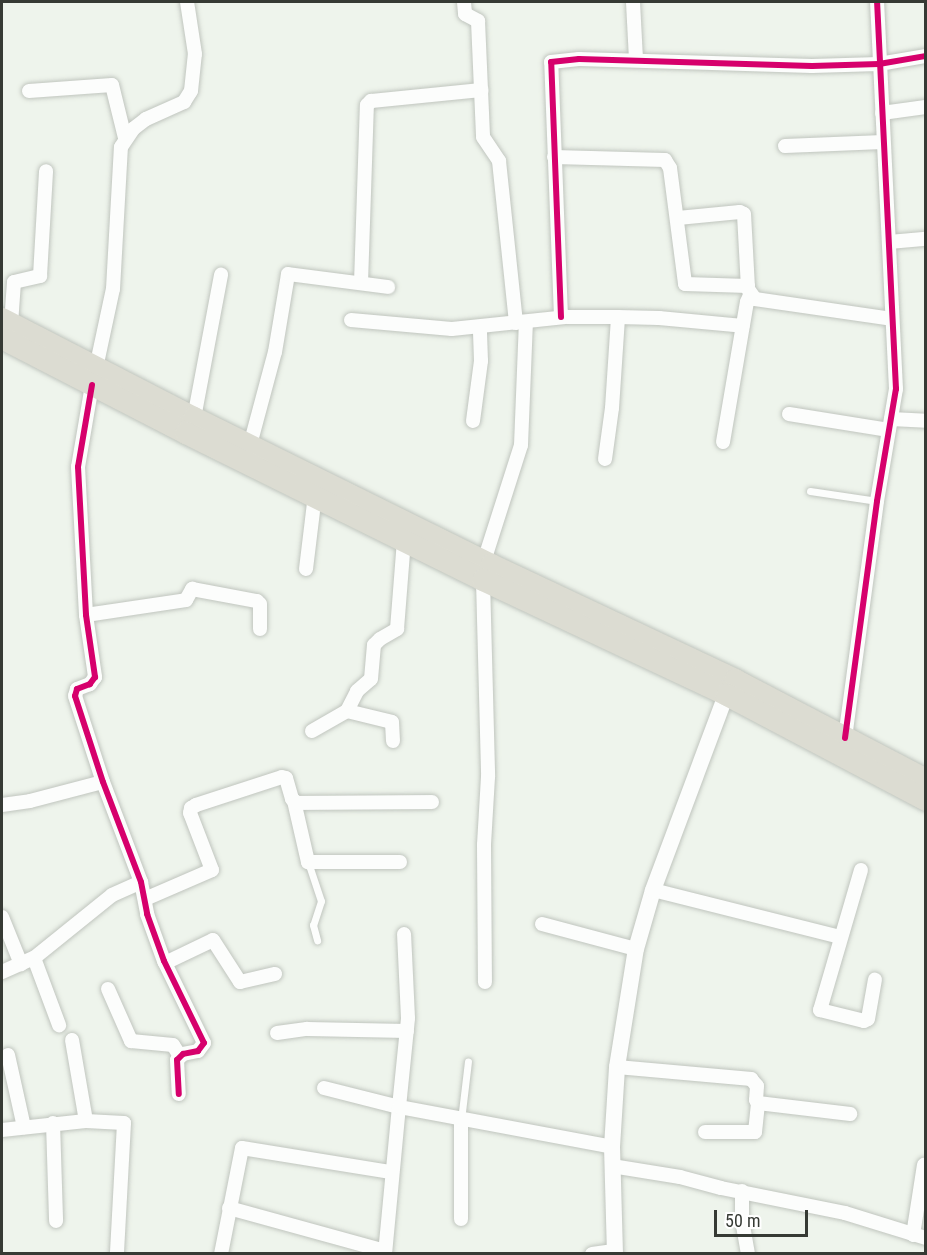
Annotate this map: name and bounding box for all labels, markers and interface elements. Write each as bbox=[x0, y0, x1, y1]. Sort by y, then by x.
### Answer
scale bar bbox=[717, 1198, 812, 1236]
text: 50 m bbox=[725, 1210, 760, 1231]

